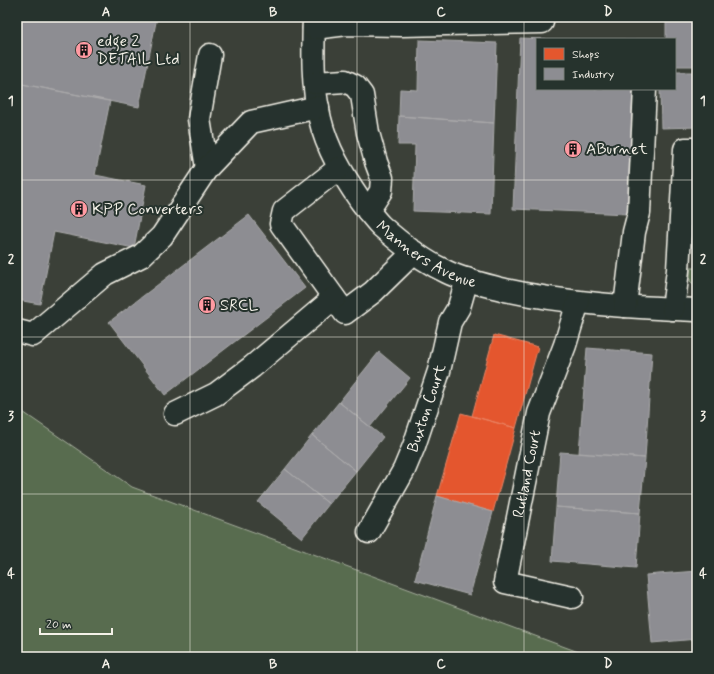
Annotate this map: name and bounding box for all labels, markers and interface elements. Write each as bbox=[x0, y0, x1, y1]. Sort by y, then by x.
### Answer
text: A bbox=[102, 4, 110, 21]
text: B bbox=[269, 4, 278, 21]
text: C bbox=[436, 4, 446, 21]
text: D bbox=[604, 4, 613, 21]
place label: edge 2 DETAIL Ltd bbox=[97, 31, 180, 70]
legend bbox=[536, 38, 676, 90]
building icon: edge 2 DETAIL Ltd bbox=[74, 40, 94, 60]
text: Shops bbox=[572, 47, 599, 63]
text: Industry bbox=[572, 67, 614, 83]
text: 1 bbox=[8, 93, 14, 110]
text: 1 bbox=[700, 93, 706, 110]
building icon: ABurnet bbox=[563, 139, 583, 159]
place label: ABurnet bbox=[586, 139, 648, 160]
building icon: KPP Converters bbox=[69, 199, 89, 219]
place label: KPP Converters bbox=[92, 199, 203, 220]
street label: Manners Avenue bbox=[371, 216, 480, 293]
text: 2 bbox=[8, 251, 15, 268]
text: 2 bbox=[700, 251, 707, 268]
building icon: SRCL bbox=[197, 295, 217, 315]
place label: SRCL bbox=[220, 295, 258, 316]
street label: Buxton Court bbox=[402, 362, 451, 456]
text: 3 bbox=[8, 408, 14, 425]
text: 3 bbox=[700, 408, 706, 425]
street label: Rutland Court bbox=[508, 428, 546, 520]
text: 4 bbox=[7, 566, 15, 583]
text: 4 bbox=[699, 566, 707, 583]
scale bar bbox=[40, 610, 112, 636]
text: 20 m bbox=[46, 617, 72, 633]
text: A bbox=[102, 656, 110, 673]
text: B bbox=[269, 656, 278, 673]
text: C bbox=[436, 656, 446, 673]
text: D bbox=[604, 656, 613, 673]

